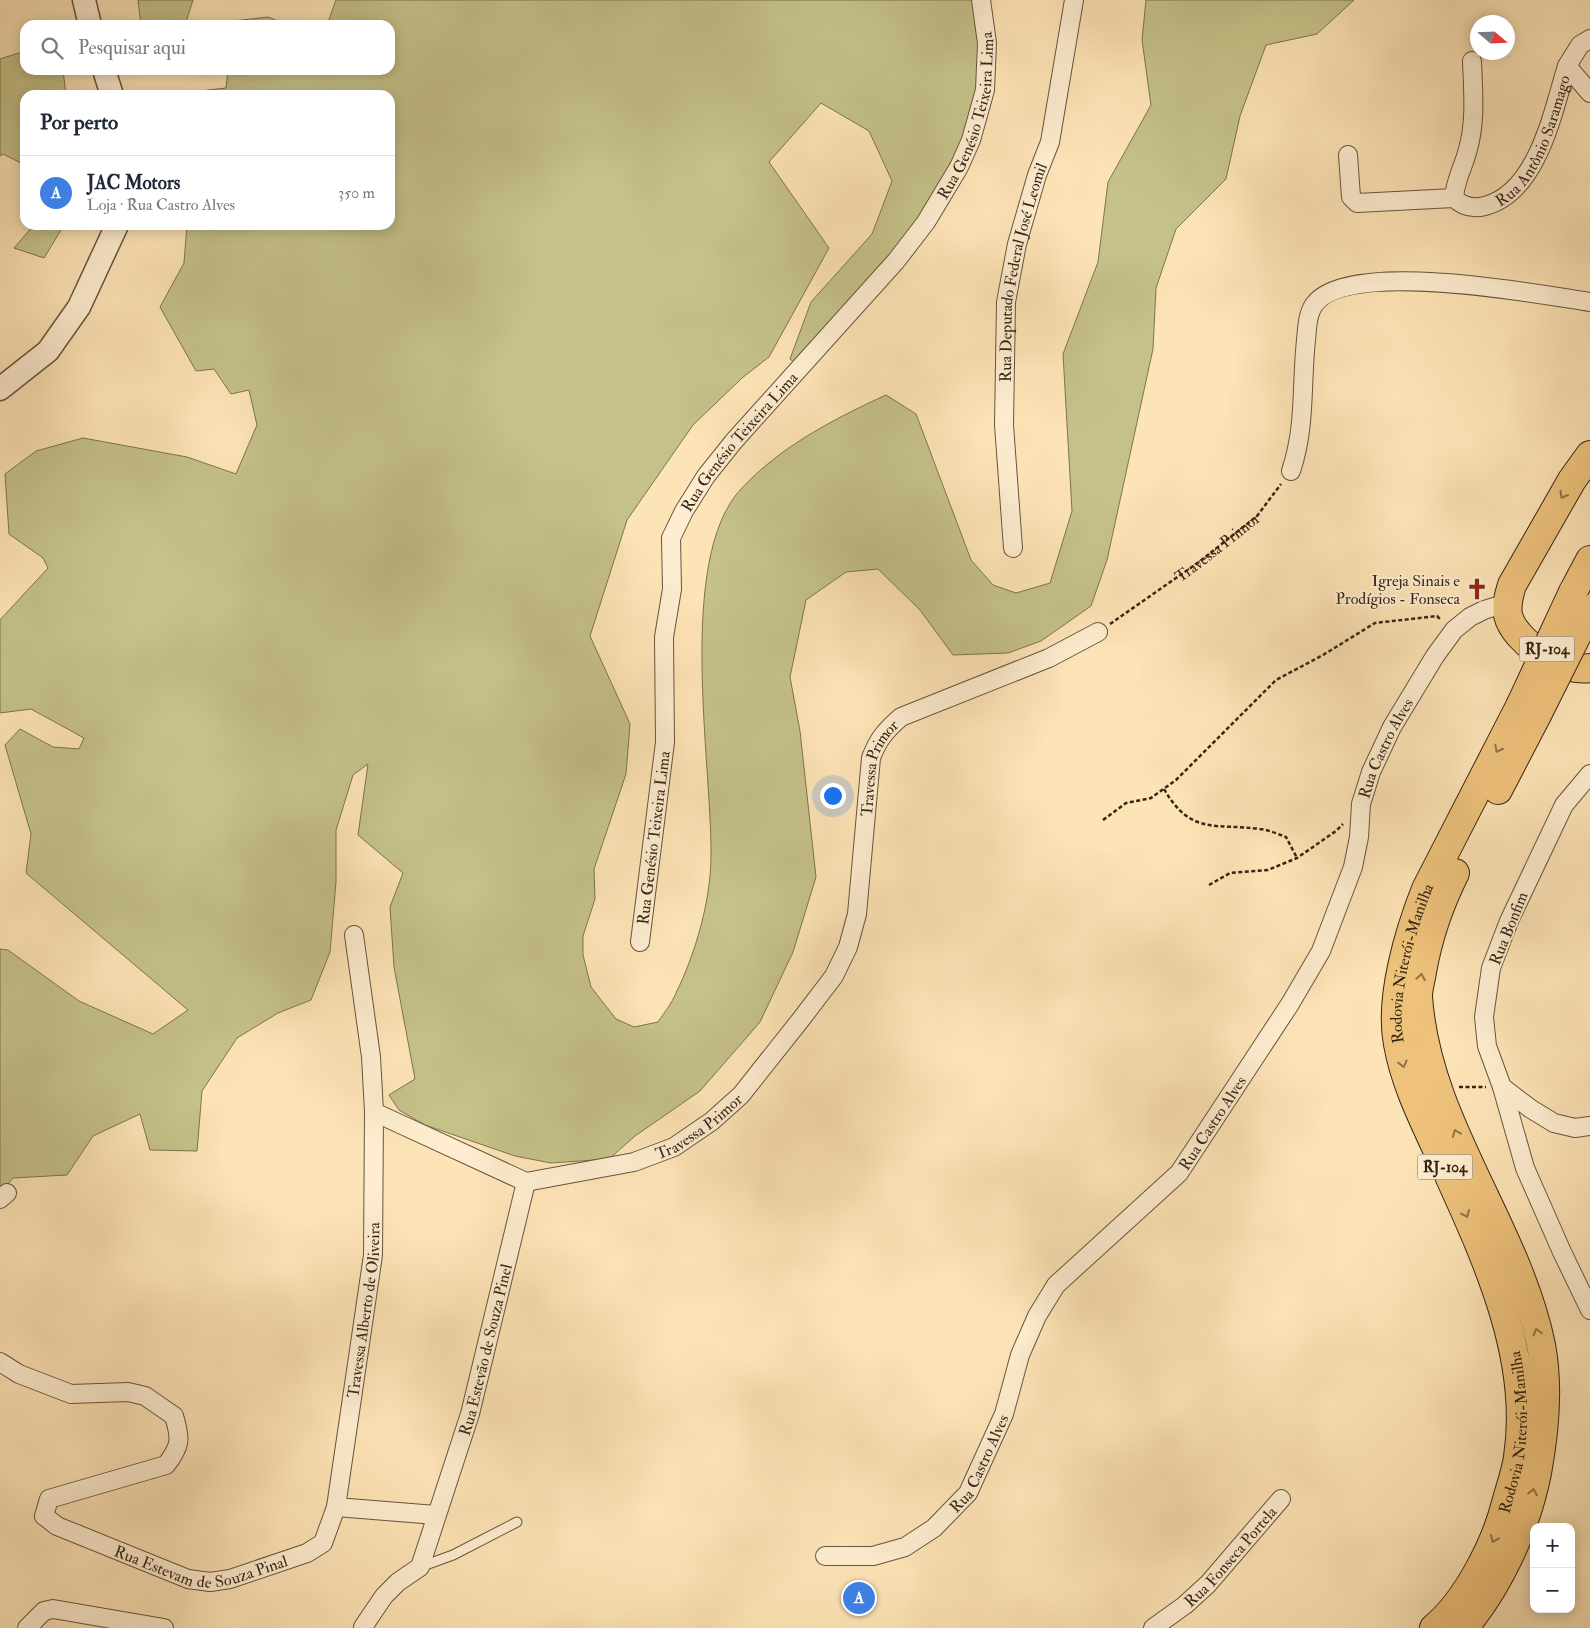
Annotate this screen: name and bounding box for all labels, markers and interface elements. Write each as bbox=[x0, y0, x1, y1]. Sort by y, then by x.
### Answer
north arrow bbox=[1470, 15, 1515, 60]
search box bbox=[20, 20, 395, 75]
street label: Rua Genésio Teixeira Lima bbox=[933, 30, 998, 203]
icon: search bbox=[38, 34, 66, 62]
text: Pesquisar aqui bbox=[78, 36, 186, 60]
street label: Rua Antônio Saramago bbox=[1492, 73, 1575, 211]
text: Por perto bbox=[40, 109, 118, 136]
street label: Rua Deputado Federal José Leomil bbox=[996, 160, 1052, 382]
text: JAC Motors bbox=[87, 171, 180, 195]
text: A bbox=[51, 183, 61, 203]
text: 350 m bbox=[338, 183, 375, 203]
text: Loja · Rua Castro Alves bbox=[87, 195, 235, 215]
street label: Rua Genésio Teixeira Lima bbox=[677, 368, 803, 516]
one-way arrow bbox=[1559, 490, 1569, 499]
street label: Travessa Primor bbox=[1171, 509, 1264, 587]
place label: Igreja Sinais e Prodígios - Fonseca bbox=[1336, 571, 1460, 609]
church icon: Igreja Sinais e Prodígios - Fonseca bbox=[1464, 576, 1490, 602]
road number: RJ-104 bbox=[1520, 636, 1574, 662]
street label: Rua Castro Alves bbox=[1354, 695, 1418, 801]
street label: Travessa Primor bbox=[857, 716, 903, 817]
one-way arrow bbox=[1494, 744, 1504, 753]
street label: Rua Genésio Teixeira Lima bbox=[633, 749, 675, 926]
your location bbox=[820, 783, 846, 809]
street label: Rodovia Niterói-Manilha bbox=[1387, 880, 1438, 1045]
street label: Rua Bonfim bbox=[1485, 888, 1533, 968]
one-way arrow bbox=[1415, 972, 1426, 981]
one-way arrow bbox=[1397, 1060, 1408, 1069]
street label: Rua Castro Alves bbox=[1175, 1072, 1251, 1174]
street label: Travessa Primor bbox=[653, 1090, 747, 1164]
one-way arrow bbox=[1452, 1129, 1462, 1138]
road number: RJ-104 bbox=[1418, 1154, 1472, 1180]
one-way arrow bbox=[1460, 1209, 1470, 1218]
street label: Travessa Alberto de Oliveira bbox=[343, 1222, 384, 1399]
street label: Rua Estevão de Souza Pinel bbox=[455, 1262, 517, 1438]
one-way arrow bbox=[1532, 1327, 1543, 1336]
street label: Rodovia Niterói-Manilha bbox=[1495, 1349, 1532, 1516]
street label: Rua Castro Alves bbox=[946, 1411, 1014, 1517]
one-way arrow bbox=[1527, 1488, 1538, 1497]
street label: Rua Fonseca Portela bbox=[1181, 1502, 1282, 1612]
map controls bbox=[1530, 1523, 1575, 1613]
button: + bbox=[1530, 1523, 1575, 1568]
one-way arrow bbox=[1490, 1534, 1500, 1543]
street label: Rua Estevam de Souza Pinal bbox=[111, 1541, 290, 1593]
button: − bbox=[1530, 1568, 1575, 1613]
pin: A bbox=[843, 1579, 875, 1617]

